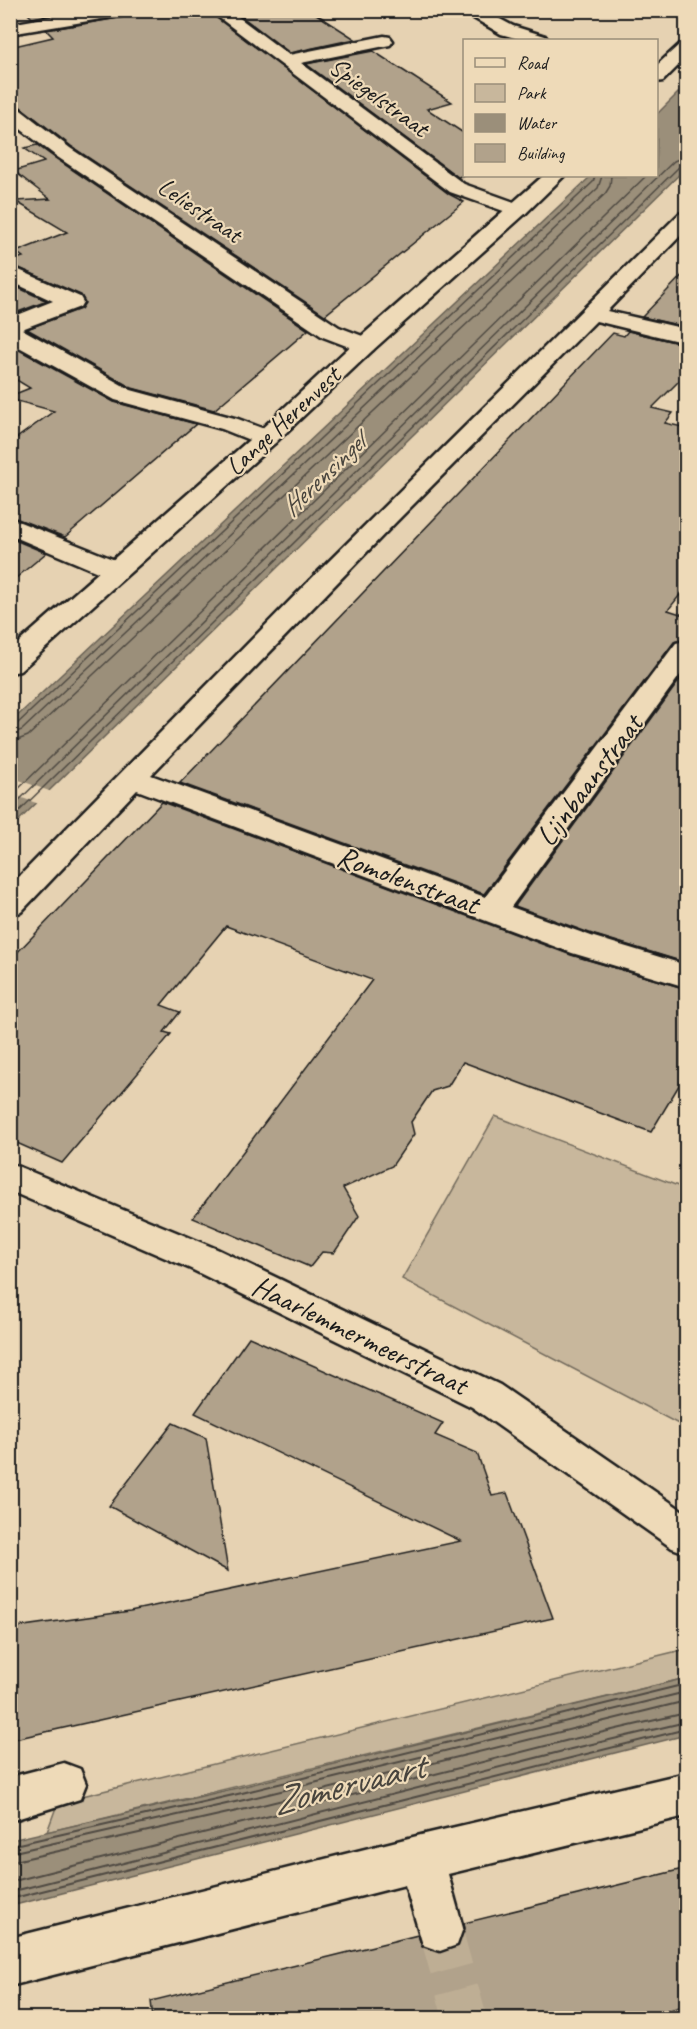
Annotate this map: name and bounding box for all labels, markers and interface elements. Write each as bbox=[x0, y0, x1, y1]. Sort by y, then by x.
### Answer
legend bbox=[463, 39, 658, 177]
street label: Spiegelstraat bbox=[323, 50, 437, 146]
text: Road bbox=[517, 52, 550, 74]
text: Park bbox=[517, 82, 547, 104]
text: Water bbox=[517, 112, 558, 134]
text: Building bbox=[517, 142, 566, 164]
street label: Leliestraat bbox=[152, 170, 250, 251]
street label: Lange Herenvest bbox=[219, 358, 349, 483]
water label: Herensingel bbox=[274, 421, 378, 523]
street label: Lijnbaanstraat bbox=[527, 704, 653, 853]
street label: Romolenstraat bbox=[332, 837, 487, 924]
street label: Haarlemmermeerstraat bbox=[246, 1266, 477, 1405]
water label: Zomervaart bbox=[267, 1740, 436, 1826]

